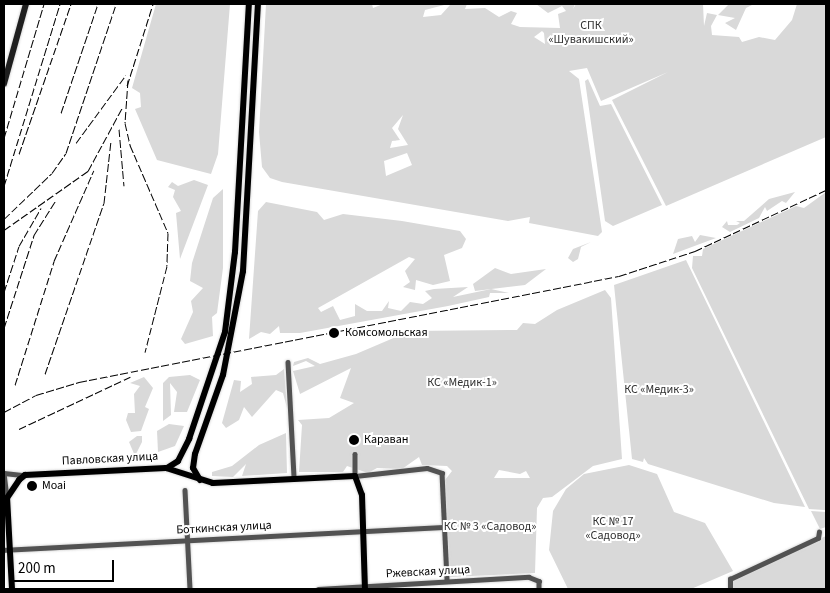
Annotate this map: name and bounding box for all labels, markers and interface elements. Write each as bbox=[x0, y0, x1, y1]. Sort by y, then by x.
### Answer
park label: СПК «Шувакишский» bbox=[548, 19, 634, 47]
marker: Комсомольская bbox=[327, 326, 341, 340]
place label: Комсомольская bbox=[345, 326, 428, 340]
park label: КС «Медик-1» bbox=[427, 376, 497, 390]
park label: КС «Медик-3» bbox=[624, 383, 694, 397]
place label: Караван bbox=[364, 433, 408, 447]
marker: Караван bbox=[348, 434, 360, 446]
street label: Павловская улица bbox=[62, 449, 158, 469]
place label: Moai bbox=[42, 479, 66, 493]
marker: Moai bbox=[26, 480, 38, 492]
park label: КС № 17 «Садовод» bbox=[585, 515, 641, 543]
street label: Боткинская улица bbox=[176, 518, 272, 538]
park label: КС № 3 «Садовод» bbox=[444, 520, 536, 534]
scale bar bbox=[12, 550, 116, 582]
text: 200 m bbox=[18, 558, 56, 579]
street label: Ржевская улица bbox=[386, 563, 470, 581]

